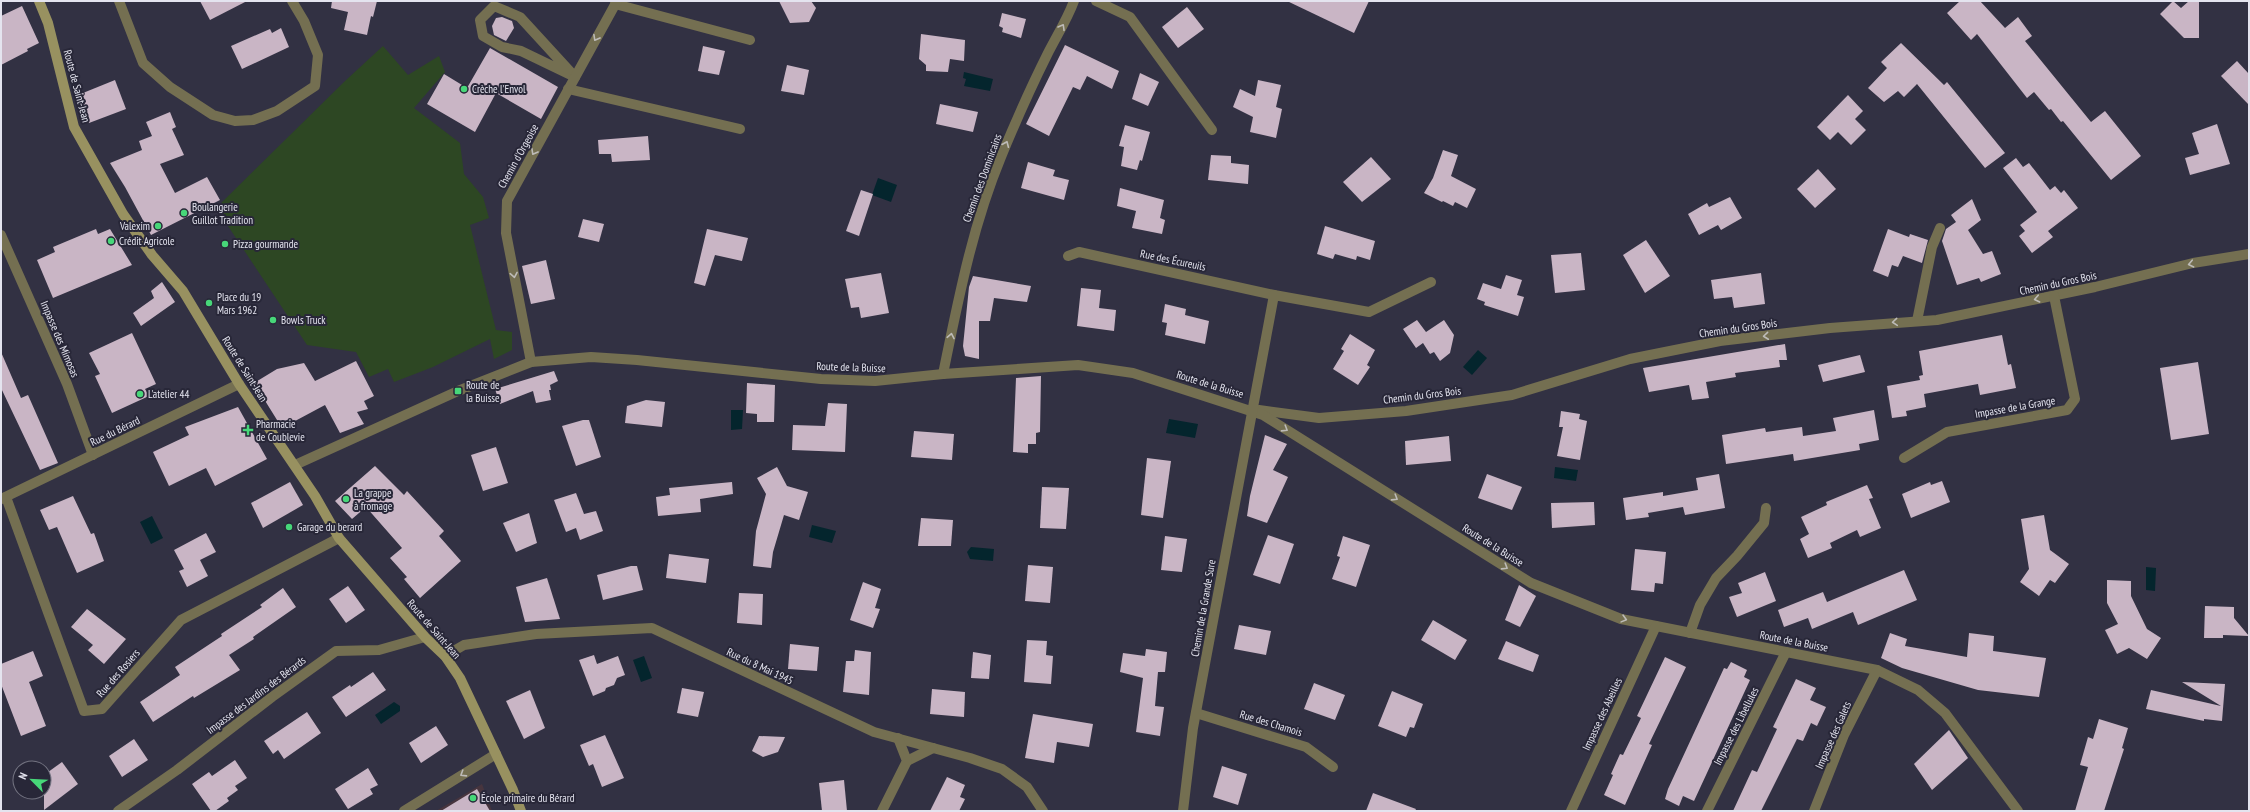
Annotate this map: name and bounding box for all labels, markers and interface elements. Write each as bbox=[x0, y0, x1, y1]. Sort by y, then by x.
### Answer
one-way arrow bbox=[1058, 24, 1065, 31]
one-way arrow bbox=[594, 34, 601, 41]
street label: Route de Saint-Jean bbox=[61, 48, 93, 124]
place label: Crèche l'Envol bbox=[472, 82, 526, 96]
marker: Crèche l'Envol bbox=[459, 84, 469, 94]
street label: Chemin d'Orgeoise bbox=[495, 121, 542, 191]
street label: Chemin des Dominicains bbox=[960, 132, 1005, 224]
one-way arrow bbox=[1001, 141, 1009, 149]
one-way arrow bbox=[531, 148, 538, 155]
place label: Boulangerie Guillot Tradition bbox=[192, 200, 253, 227]
marker: Boulangerie Guillot Tradition bbox=[179, 208, 189, 218]
place label: Valexim bbox=[119, 219, 150, 233]
marker: Valexim bbox=[153, 221, 163, 231]
place label: Crédit Agricole bbox=[119, 234, 175, 248]
marker: Crédit Agricole bbox=[106, 236, 116, 246]
place label: Pizza gourmande bbox=[233, 237, 298, 251]
marker: Pizza gourmande bbox=[220, 239, 230, 249]
street label: Rue des Écureuils bbox=[1139, 246, 1207, 274]
one-way arrow bbox=[2188, 260, 2194, 268]
street label: Chemin du Gros Bois bbox=[2018, 268, 2098, 298]
one-way arrow bbox=[509, 271, 518, 278]
place label: Place du 19 Mars 1962 bbox=[217, 290, 261, 317]
one-way arrow bbox=[2034, 295, 2040, 303]
marker: Place du 19 Mars 1962 bbox=[204, 298, 214, 308]
street label: Impasse des Mimosas bbox=[38, 299, 83, 380]
place label: Bowls Truck bbox=[281, 313, 326, 327]
marker: Bowls Truck bbox=[268, 315, 278, 325]
street label: Chemin du Gros Bois bbox=[1698, 316, 1778, 340]
one-way arrow bbox=[1892, 318, 1898, 327]
one-way arrow bbox=[1763, 331, 1769, 340]
one-way arrow bbox=[946, 333, 955, 339]
street label: Route de Saint-Jean bbox=[219, 334, 271, 404]
street label: Route de la Buisse bbox=[816, 359, 886, 375]
street label: Route de la Buisse bbox=[1175, 367, 1246, 401]
place label: Route de la Buisse bbox=[466, 378, 500, 405]
street label: Chemin du Gros Bois bbox=[1382, 383, 1462, 407]
marker: Route de la Buisse bbox=[453, 386, 463, 396]
place label: L'atelier 44 bbox=[148, 387, 190, 401]
marker: L'atelier 44 bbox=[135, 389, 145, 399]
street label: Impasse de la Grange bbox=[1974, 393, 2057, 421]
street label: Rue du Bérard bbox=[88, 413, 142, 449]
place label: Pharmacie de Coublevie bbox=[256, 417, 305, 444]
one-way arrow bbox=[1281, 424, 1288, 431]
marker: Pharmacie de Coublevie bbox=[243, 425, 253, 435]
place label: La grappe à fromage bbox=[354, 486, 393, 513]
one-way arrow bbox=[1391, 493, 1398, 500]
marker: La grappe à fromage bbox=[341, 494, 351, 504]
place label: Garage du berard bbox=[297, 520, 362, 534]
street label: Route de la Buisse bbox=[1460, 521, 1527, 570]
marker: Garage du berard bbox=[284, 522, 294, 532]
street label: Chemin de la Grande Sure bbox=[1188, 558, 1219, 658]
one-way arrow bbox=[1501, 562, 1508, 570]
street label: Route de Saint-Jean bbox=[404, 596, 464, 662]
one-way arrow bbox=[1620, 615, 1627, 623]
street label: Route de la Buisse bbox=[1759, 628, 1830, 655]
street label: Rue du 8 Mai 1945 bbox=[724, 644, 796, 688]
street label: Rue des Rosiers bbox=[93, 646, 143, 700]
street label: Impasse des Jardins des Bérards bbox=[204, 653, 309, 737]
street label: Impasse des Abeilles bbox=[1579, 675, 1625, 753]
street label: Impasse des Libellules bbox=[1710, 684, 1762, 767]
street label: Impasse des Galets bbox=[1812, 699, 1854, 771]
street label: Rue des Chamois bbox=[1238, 707, 1304, 739]
north arrow bbox=[12, 760, 52, 800]
text: N bbox=[15, 770, 30, 781]
one-way arrow bbox=[460, 770, 467, 777]
place label: École primaire du Bérard bbox=[481, 791, 575, 805]
marker: École primaire du Bérard bbox=[468, 793, 478, 803]

